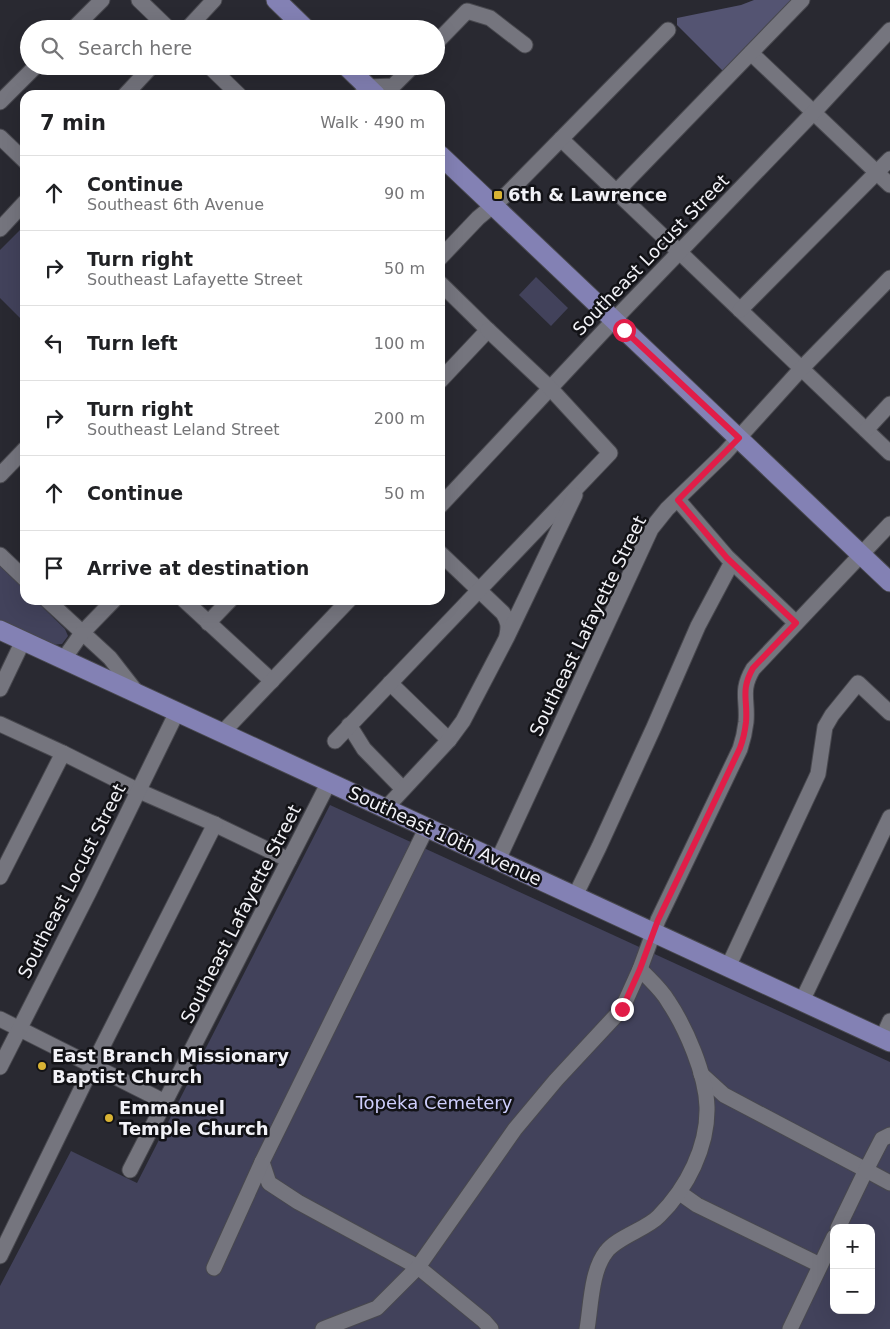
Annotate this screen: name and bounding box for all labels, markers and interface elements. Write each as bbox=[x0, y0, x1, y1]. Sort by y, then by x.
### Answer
search box bbox=[20, 20, 445, 75]
icon: search bbox=[38, 34, 66, 62]
text: Search here bbox=[78, 37, 192, 59]
text: 7 min bbox=[40, 111, 106, 135]
text: Walk · 490 m bbox=[320, 113, 425, 132]
street label: Southeast Locust Street bbox=[568, 170, 733, 339]
text: Continue bbox=[87, 173, 183, 195]
icon: ahead bbox=[40, 179, 68, 207]
text: 90 m bbox=[384, 184, 425, 203]
place label: 6th & Lawrence bbox=[508, 184, 667, 205]
marker: 6th & Lawrence bbox=[492, 189, 504, 201]
text: Southeast 6th Avenue bbox=[87, 195, 264, 214]
text: Turn right bbox=[87, 248, 193, 270]
icon: right bbox=[40, 254, 68, 282]
text: 50 m bbox=[384, 259, 425, 278]
text: Southeast Lafayette Street bbox=[87, 270, 302, 289]
route start bbox=[613, 319, 636, 342]
icon: left bbox=[40, 329, 68, 357]
text: Turn left bbox=[87, 332, 178, 354]
text: 100 m bbox=[374, 334, 425, 353]
text: Turn right bbox=[87, 398, 193, 420]
icon: right bbox=[40, 404, 68, 432]
text: 200 m bbox=[374, 409, 425, 428]
text: Southeast Leland Street bbox=[87, 420, 280, 439]
icon: ahead bbox=[40, 479, 68, 507]
text: Continue bbox=[87, 482, 183, 504]
text: 50 m bbox=[384, 484, 425, 503]
street label: Southeast Lafayette Street bbox=[525, 512, 650, 739]
icon: arrive bbox=[40, 554, 68, 582]
text: Arrive at destination bbox=[87, 557, 309, 579]
street label: Southeast Locust Street bbox=[13, 780, 130, 982]
street label: Southeast 10th Avenue bbox=[345, 782, 545, 890]
street label: Southeast Lafayette Street bbox=[176, 801, 305, 1027]
route end bbox=[611, 998, 634, 1021]
place label: East Branch Missionary Baptist Church bbox=[52, 1045, 289, 1087]
marker: East Branch Missionary Baptist Church bbox=[36, 1060, 48, 1072]
park label: Topeka Cemetery bbox=[355, 1092, 513, 1113]
place label: Emmanuel Temple Church bbox=[119, 1097, 269, 1139]
marker: Emmanuel Temple Church bbox=[103, 1112, 115, 1124]
map controls bbox=[830, 1224, 875, 1314]
button: + bbox=[830, 1224, 875, 1269]
button: − bbox=[830, 1269, 875, 1314]

